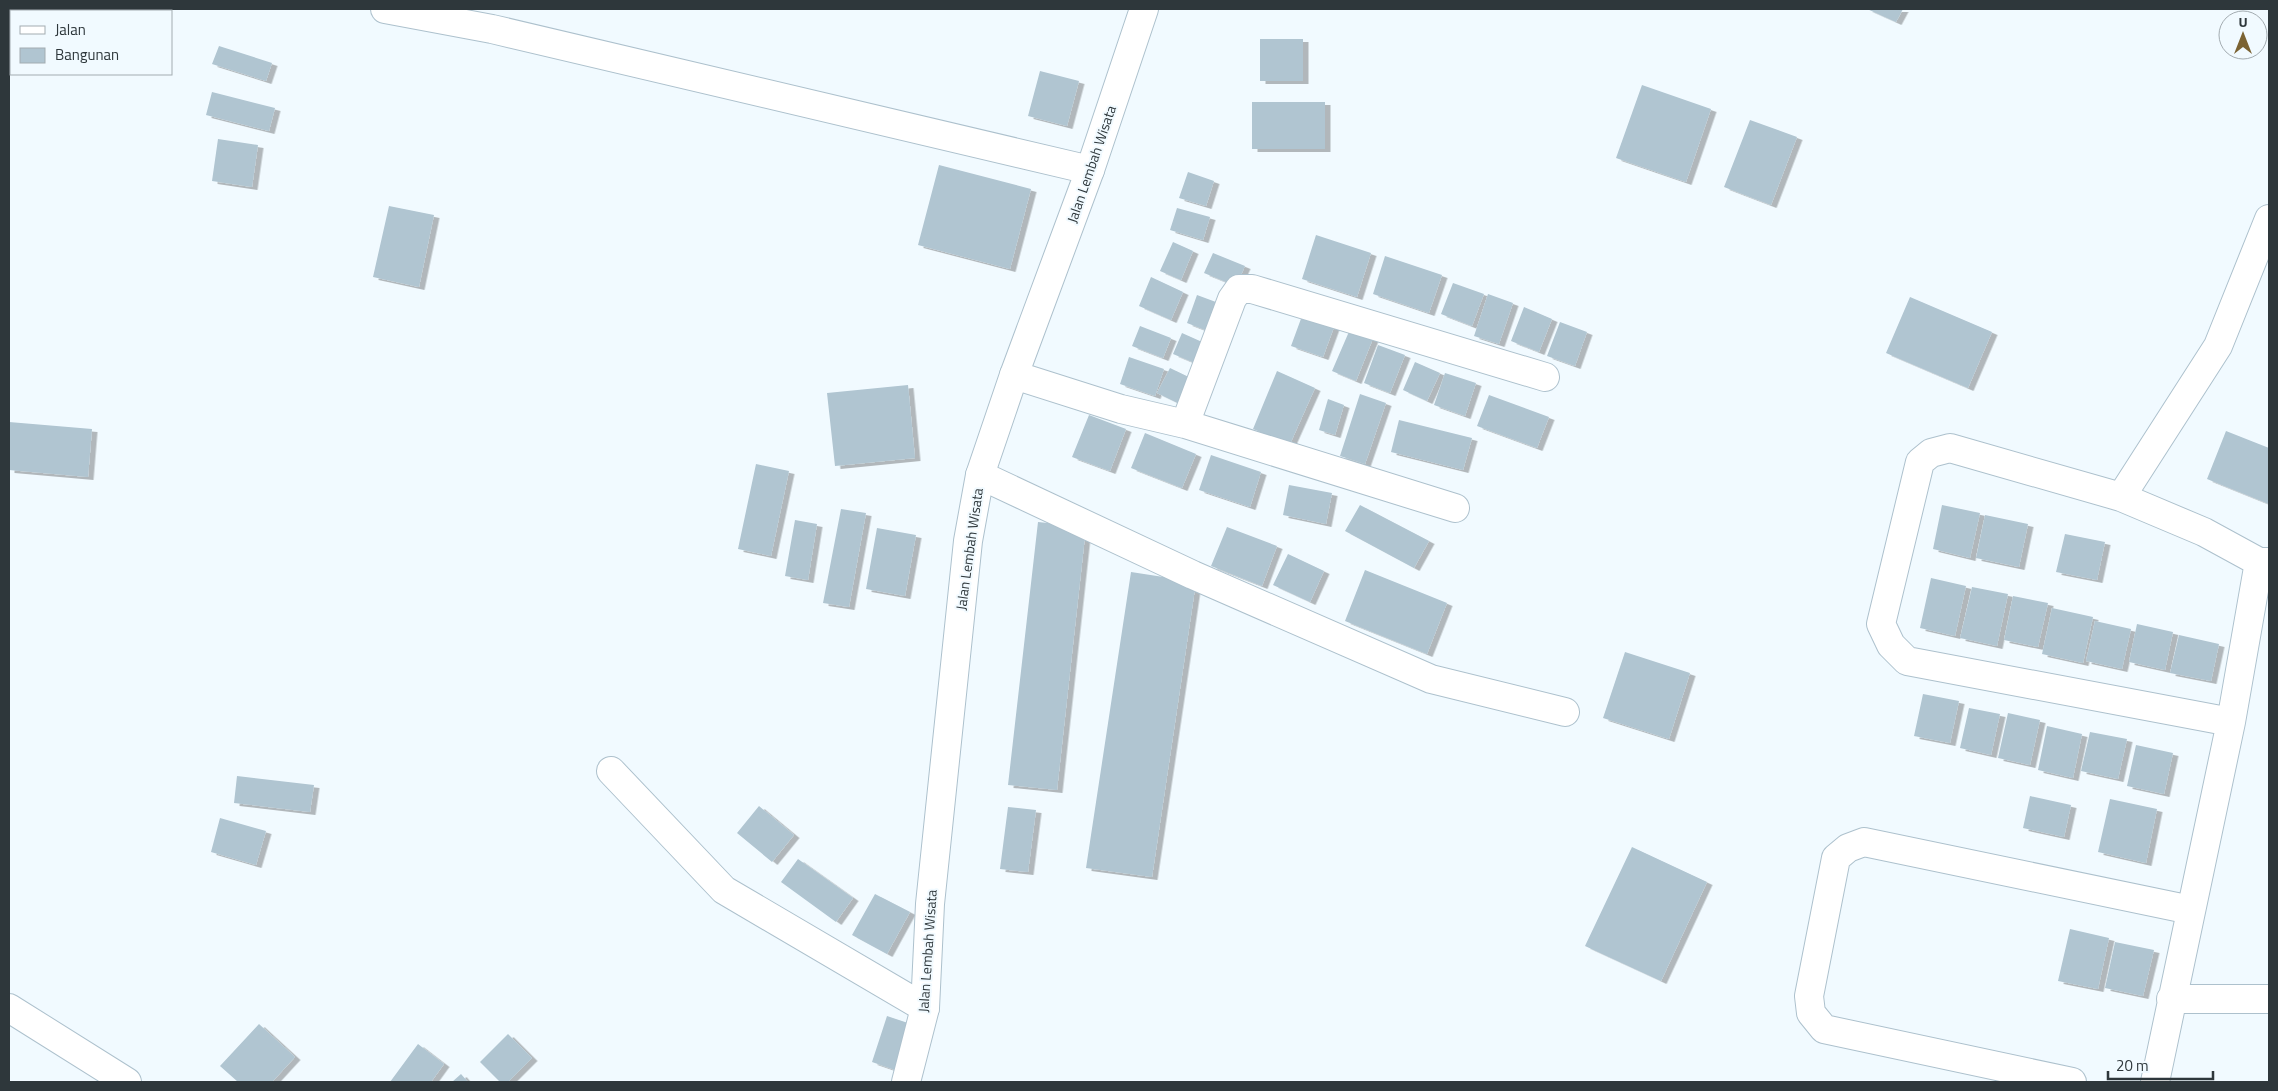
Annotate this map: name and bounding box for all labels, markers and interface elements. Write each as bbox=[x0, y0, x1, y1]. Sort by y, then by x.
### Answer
legend bbox=[10, 10, 172, 75]
north arrow bbox=[2218, 10, 2268, 60]
text: U bbox=[2238, 11, 2248, 32]
text: Jalan bbox=[55, 18, 86, 41]
text: Bangunan bbox=[55, 43, 119, 66]
street label: Jalan Lembah Wisata bbox=[1061, 102, 1121, 226]
street label: Jalan Lembah Wisata bbox=[950, 487, 988, 611]
street label: Jalan Lembah Wisata bbox=[912, 889, 942, 1013]
scale bar bbox=[2108, 1048, 2213, 1080]
text: 20 m bbox=[2116, 1054, 2149, 1077]

